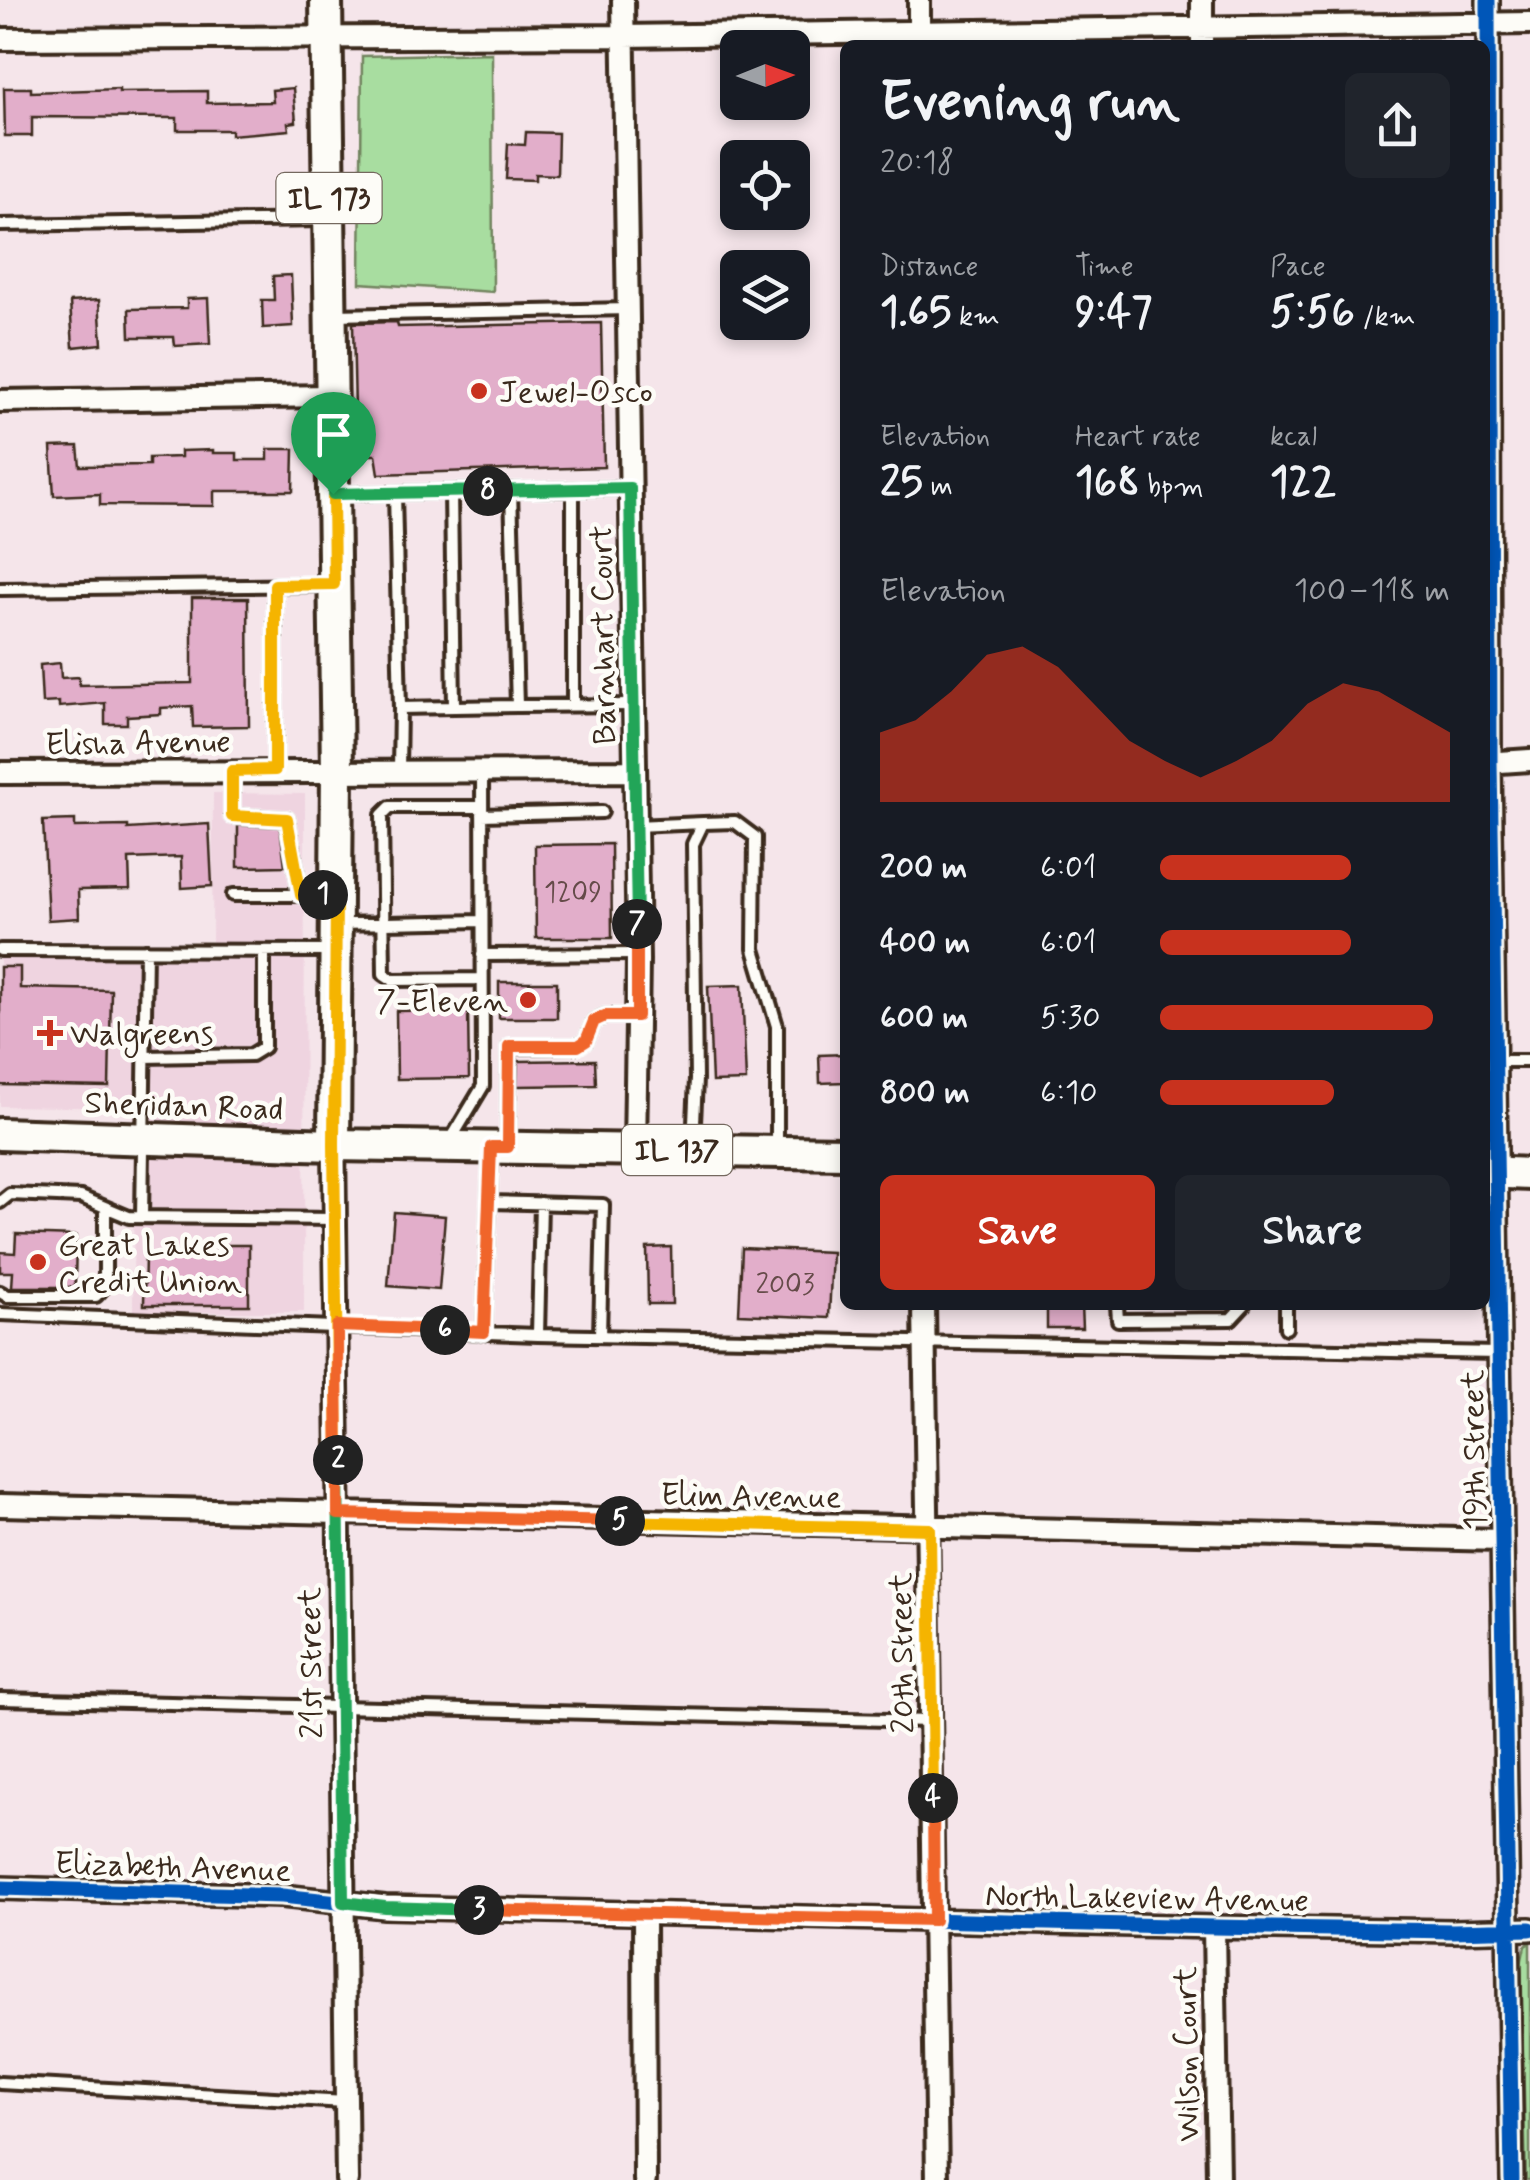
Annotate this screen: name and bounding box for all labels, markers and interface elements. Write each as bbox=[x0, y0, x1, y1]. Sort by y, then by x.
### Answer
north arrow bbox=[720, 30, 810, 120]
map controls bbox=[720, 30, 810, 340]
text: Evening run bbox=[880, 68, 1180, 140]
button: share bbox=[1345, 73, 1450, 178]
button: locate bbox=[720, 140, 810, 230]
text: 20:18 bbox=[880, 142, 954, 184]
road number: IL 173 bbox=[276, 173, 382, 223]
text: Distance bbox=[880, 249, 978, 286]
text: Time bbox=[1075, 249, 1134, 286]
text: Pace bbox=[1270, 249, 1326, 286]
button: layers bbox=[720, 250, 810, 340]
text: 1.65 bbox=[880, 286, 951, 341]
text: 9:47 bbox=[1075, 286, 1152, 341]
text: 5:56 bbox=[1270, 286, 1355, 341]
text: km bbox=[951, 299, 1000, 336]
text: /km bbox=[1355, 299, 1415, 336]
place label: Jewel-Osco bbox=[499, 372, 653, 414]
marker: Jewel-Osco bbox=[468, 380, 490, 402]
pin bbox=[291, 392, 376, 495]
icon: arrive bbox=[306, 407, 361, 462]
text: Elevation bbox=[880, 419, 990, 456]
text: Heart rate bbox=[1075, 419, 1201, 456]
text: kcal bbox=[1270, 419, 1317, 456]
text: 25 bbox=[880, 456, 923, 511]
text: 168 bbox=[1075, 456, 1140, 511]
text: 122 bbox=[1270, 456, 1336, 511]
pin: 8 bbox=[463, 466, 513, 516]
text: m bbox=[923, 469, 953, 506]
text: bpm bbox=[1140, 469, 1204, 506]
text: 8 bbox=[480, 472, 496, 509]
street label: Barnhart Court bbox=[581, 525, 627, 745]
text: Elevation bbox=[880, 570, 1006, 612]
text: 100–118 m bbox=[1294, 570, 1450, 612]
street label: Elisha Avenue bbox=[45, 721, 231, 767]
text: 200 m bbox=[880, 847, 967, 889]
text: 6:01 bbox=[1040, 847, 1097, 889]
pin: 1 bbox=[298, 870, 348, 920]
house number: 1209 bbox=[544, 875, 602, 912]
text: 1 bbox=[317, 876, 329, 913]
pin: 7 bbox=[612, 899, 662, 949]
text: 7 bbox=[629, 905, 646, 942]
text: 400 m bbox=[880, 922, 970, 964]
text: 6:01 bbox=[1040, 922, 1097, 964]
place label: 7-Eleven bbox=[376, 981, 508, 1023]
marker: 7-Eleven bbox=[517, 989, 539, 1011]
text: 600 m bbox=[880, 997, 968, 1039]
text: 5:30 bbox=[1040, 997, 1101, 1039]
place label: Walgreens bbox=[70, 1014, 213, 1058]
marker: Walgreens bbox=[39, 1022, 61, 1044]
text: 800 m bbox=[880, 1072, 970, 1114]
text: 6:10 bbox=[1040, 1072, 1098, 1114]
street label: Sheridan Road bbox=[84, 1083, 284, 1131]
road number: IL 137 bbox=[622, 1125, 732, 1175]
button: Save bbox=[880, 1175, 1155, 1290]
button: Share bbox=[1175, 1175, 1450, 1290]
place label: Great Lakes Credit Union bbox=[58, 1225, 242, 1304]
marker: Great Lakes Credit Union bbox=[27, 1251, 49, 1273]
house number: 2003 bbox=[755, 1267, 815, 1304]
pin: 6 bbox=[420, 1305, 470, 1355]
text: 6 bbox=[438, 1311, 452, 1348]
street label: 19th Street bbox=[1453, 1369, 1497, 1531]
pin: 2 bbox=[313, 1435, 363, 1485]
text: 2 bbox=[331, 1441, 345, 1478]
street label: Elim Avenue bbox=[660, 1474, 842, 1520]
pin: 5 bbox=[595, 1496, 645, 1546]
text: 5 bbox=[612, 1502, 628, 1539]
street label: 20th Street bbox=[881, 1572, 925, 1734]
street label: 21st Street bbox=[290, 1587, 334, 1739]
pin: 4 bbox=[908, 1773, 958, 1823]
text: 4 bbox=[925, 1779, 941, 1816]
street label: Elizabeth Avenue bbox=[54, 1843, 292, 1893]
street label: North Lakeview Avenue bbox=[985, 1875, 1309, 1923]
pin: 3 bbox=[454, 1885, 504, 1935]
text: 3 bbox=[473, 1891, 485, 1928]
street label: Wilson Court bbox=[1165, 1966, 1211, 2142]

